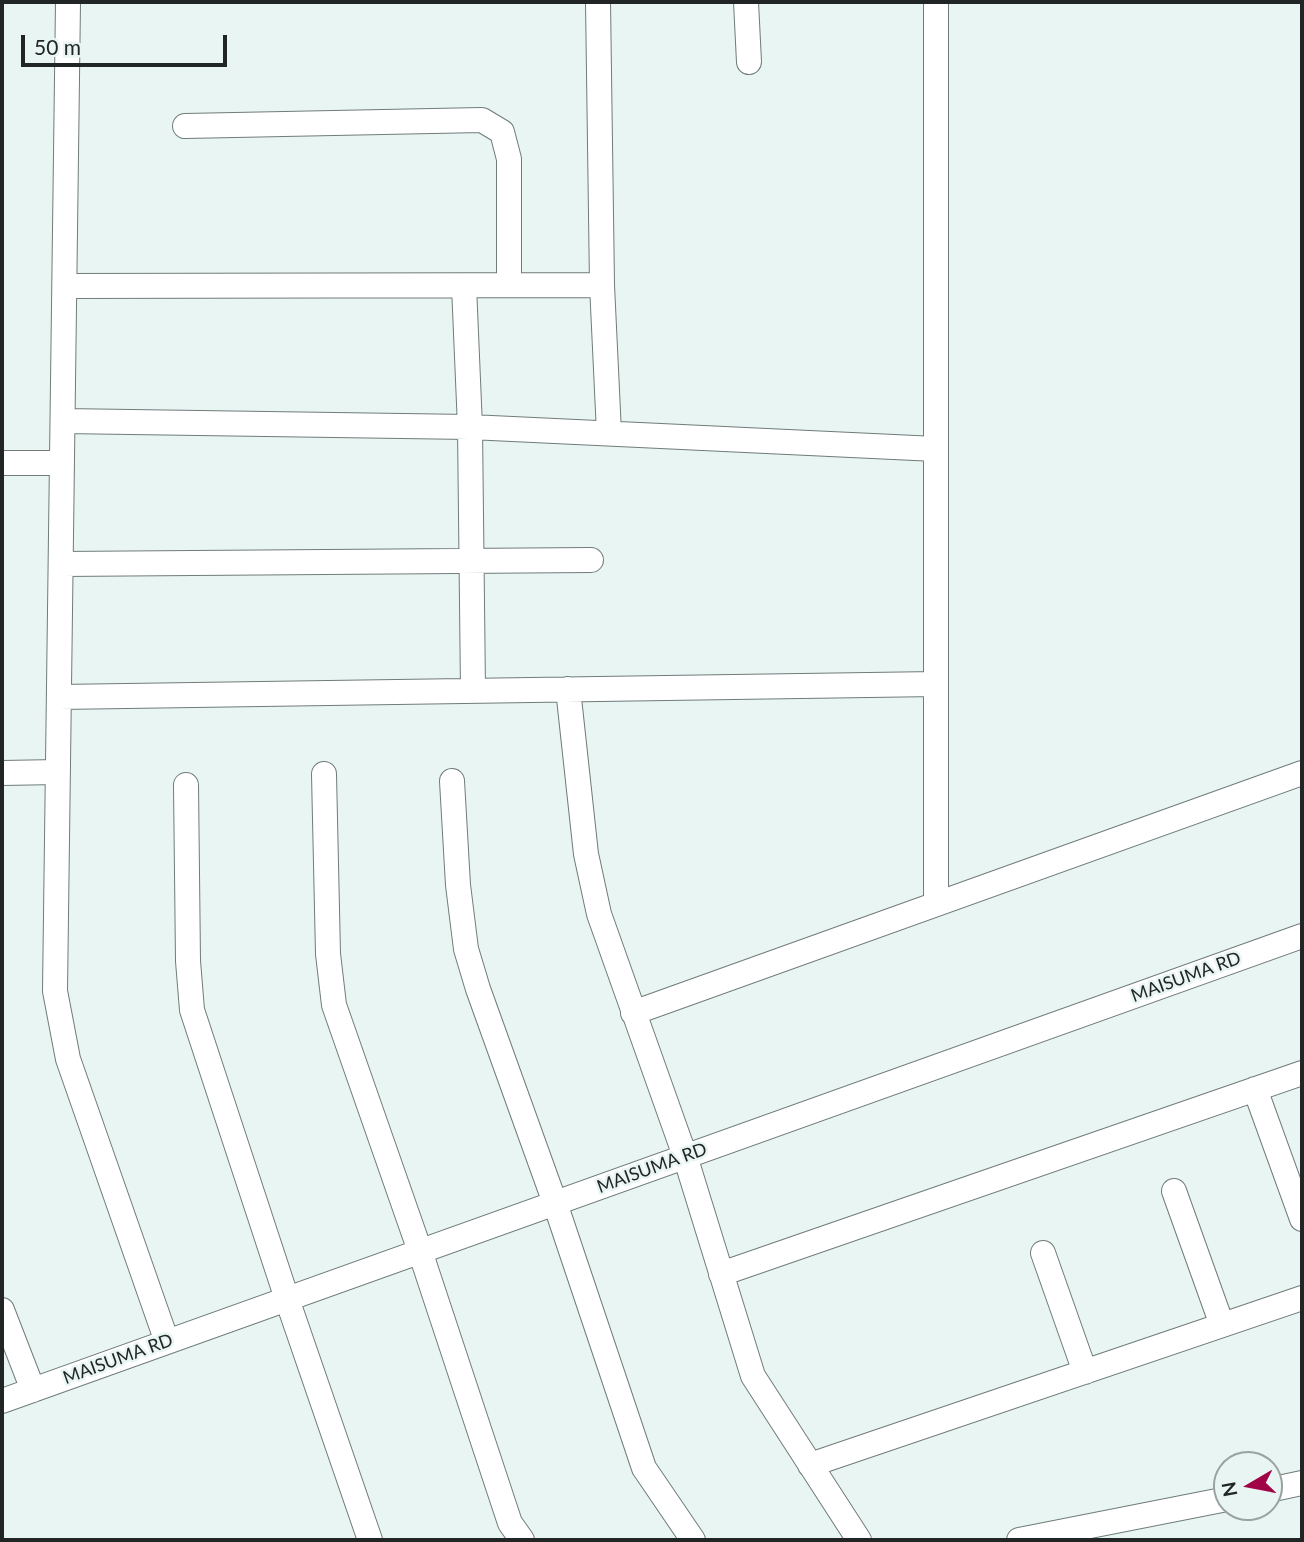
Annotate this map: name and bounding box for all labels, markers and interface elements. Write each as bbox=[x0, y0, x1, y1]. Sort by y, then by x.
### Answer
scale bar bbox=[24, 21, 231, 65]
text: 50 m bbox=[34, 34, 81, 59]
street label: MAISUMA RD bbox=[1128, 947, 1244, 1007]
street label: MAISUMA RD bbox=[594, 1138, 710, 1198]
street label: MAISUMA RD bbox=[60, 1329, 176, 1389]
north arrow bbox=[1213, 1451, 1283, 1521]
text: N bbox=[1216, 1480, 1241, 1499]

